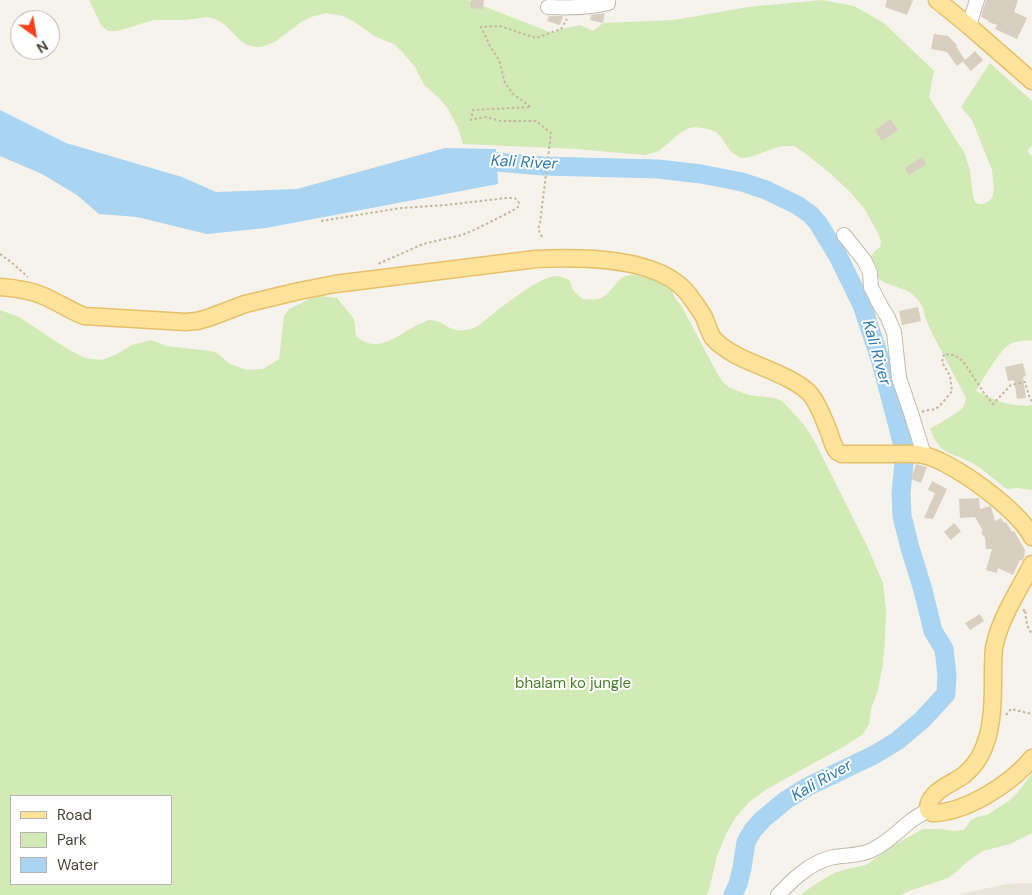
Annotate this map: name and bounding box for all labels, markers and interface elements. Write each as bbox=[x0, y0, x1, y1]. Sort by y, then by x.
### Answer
north arrow bbox=[10, 10, 60, 60]
text: N bbox=[33, 37, 52, 57]
water label: Kali River bbox=[490, 152, 558, 174]
water label: Kali River bbox=[858, 318, 894, 388]
park label: bhalam ko jungle bbox=[515, 675, 631, 693]
water label: Kali River bbox=[788, 756, 856, 806]
legend bbox=[10, 795, 172, 885]
text: Road bbox=[57, 805, 92, 825]
text: Park bbox=[57, 830, 87, 850]
text: Water bbox=[57, 855, 98, 875]

